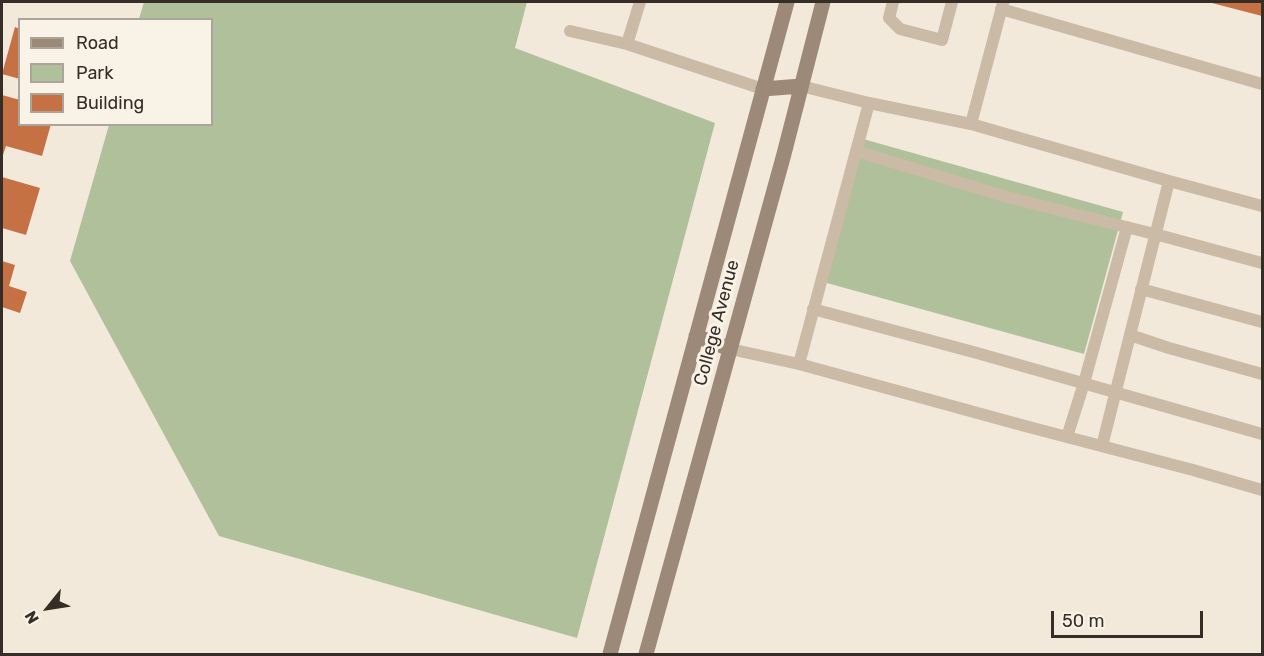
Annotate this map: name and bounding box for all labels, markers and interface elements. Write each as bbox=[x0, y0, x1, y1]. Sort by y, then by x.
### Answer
legend bbox=[18, 18, 213, 126]
text: Road bbox=[76, 32, 119, 54]
text: Park bbox=[76, 62, 113, 84]
text: Building bbox=[76, 92, 144, 114]
street label: College Avenue bbox=[690, 258, 744, 388]
north arrow bbox=[18, 578, 78, 638]
scale bar bbox=[1054, 599, 1206, 637]
text: N bbox=[21, 608, 43, 627]
text: 50 m bbox=[1062, 610, 1105, 632]

